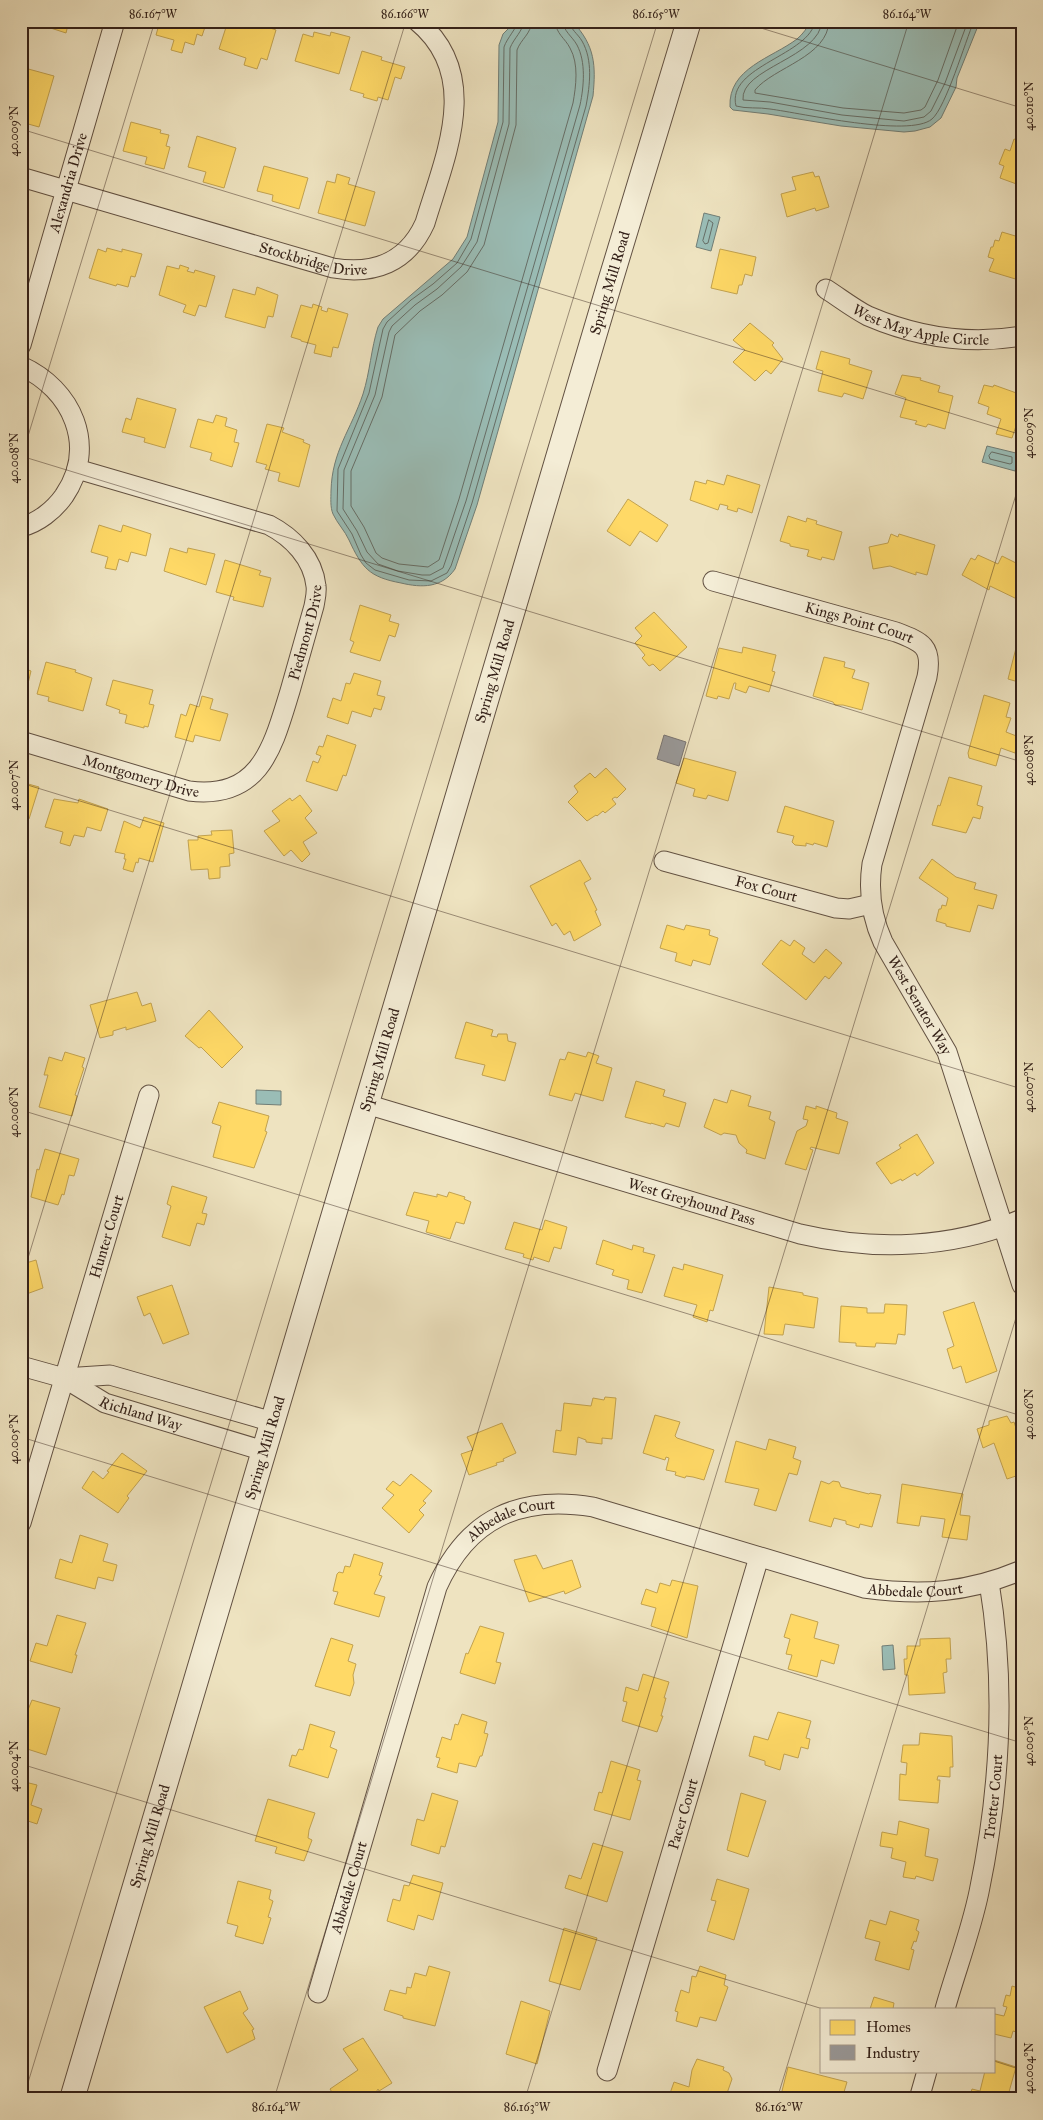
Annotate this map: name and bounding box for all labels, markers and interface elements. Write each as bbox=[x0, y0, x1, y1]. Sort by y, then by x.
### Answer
text: 86.167°W bbox=[129, 7, 178, 21]
text: 86.166°W bbox=[381, 7, 429, 21]
text: 86.165°W bbox=[632, 7, 680, 21]
text: 86.164°W bbox=[883, 7, 932, 21]
text: 40.010°N bbox=[1022, 81, 1036, 131]
text: 40.009°N bbox=[7, 105, 21, 157]
street label: Alexandria Drive bbox=[45, 131, 91, 236]
street label: Spring Mill Road bbox=[586, 229, 634, 337]
street label: Stockbridge Drive bbox=[257, 238, 368, 279]
street label: West May Apple Circle bbox=[849, 300, 989, 349]
text: 40.009°N bbox=[1022, 407, 1036, 459]
text: 40.008°N bbox=[7, 432, 21, 484]
street label: Piedmont Drive bbox=[285, 584, 325, 682]
street label: Kings Point Court bbox=[803, 598, 917, 647]
street label: Spring Mill Road bbox=[471, 617, 519, 725]
text: 40.008°N bbox=[1022, 734, 1036, 786]
street label: Montgomery Drive bbox=[81, 751, 200, 801]
text: 40.007°N bbox=[7, 759, 21, 811]
street label: Fox Court bbox=[733, 872, 800, 906]
street label: West Senator Way bbox=[884, 952, 956, 1059]
street label: Spring Mill Road bbox=[356, 1005, 404, 1114]
text: 40.007°N bbox=[1022, 1061, 1036, 1113]
text: 40.006°N bbox=[7, 1087, 21, 1137]
street label: West Greyhound Pass bbox=[626, 1174, 758, 1229]
street label: Hunter Court bbox=[86, 1192, 128, 1280]
text: 40.006°N bbox=[1022, 1389, 1036, 1439]
street label: Richland Way bbox=[96, 1393, 185, 1435]
street label: Spring Mill Road bbox=[241, 1394, 289, 1502]
text: 40.005°N bbox=[7, 1414, 21, 1464]
street label: Abbedale Court bbox=[462, 1495, 556, 1546]
street label: Abbedale Court bbox=[866, 1579, 965, 1601]
text: 40.005°N bbox=[1022, 1716, 1036, 1766]
text: 40.004°N bbox=[7, 1740, 21, 1792]
street label: Trotter Court bbox=[980, 1753, 1006, 1841]
street label: Pacer Court bbox=[664, 1776, 702, 1852]
street label: Spring Mill Road bbox=[126, 1782, 174, 1890]
street label: Abbedale Court bbox=[327, 1839, 371, 1937]
legend bbox=[820, 2008, 996, 2072]
text: Homes bbox=[866, 2018, 911, 2036]
text: 40.004°N bbox=[1022, 2042, 1036, 2094]
text: Industry bbox=[866, 2044, 920, 2062]
text: 86.164°W bbox=[252, 2100, 301, 2114]
text: 86.163°W bbox=[504, 2100, 551, 2114]
text: 86.162°W bbox=[755, 2100, 803, 2114]

